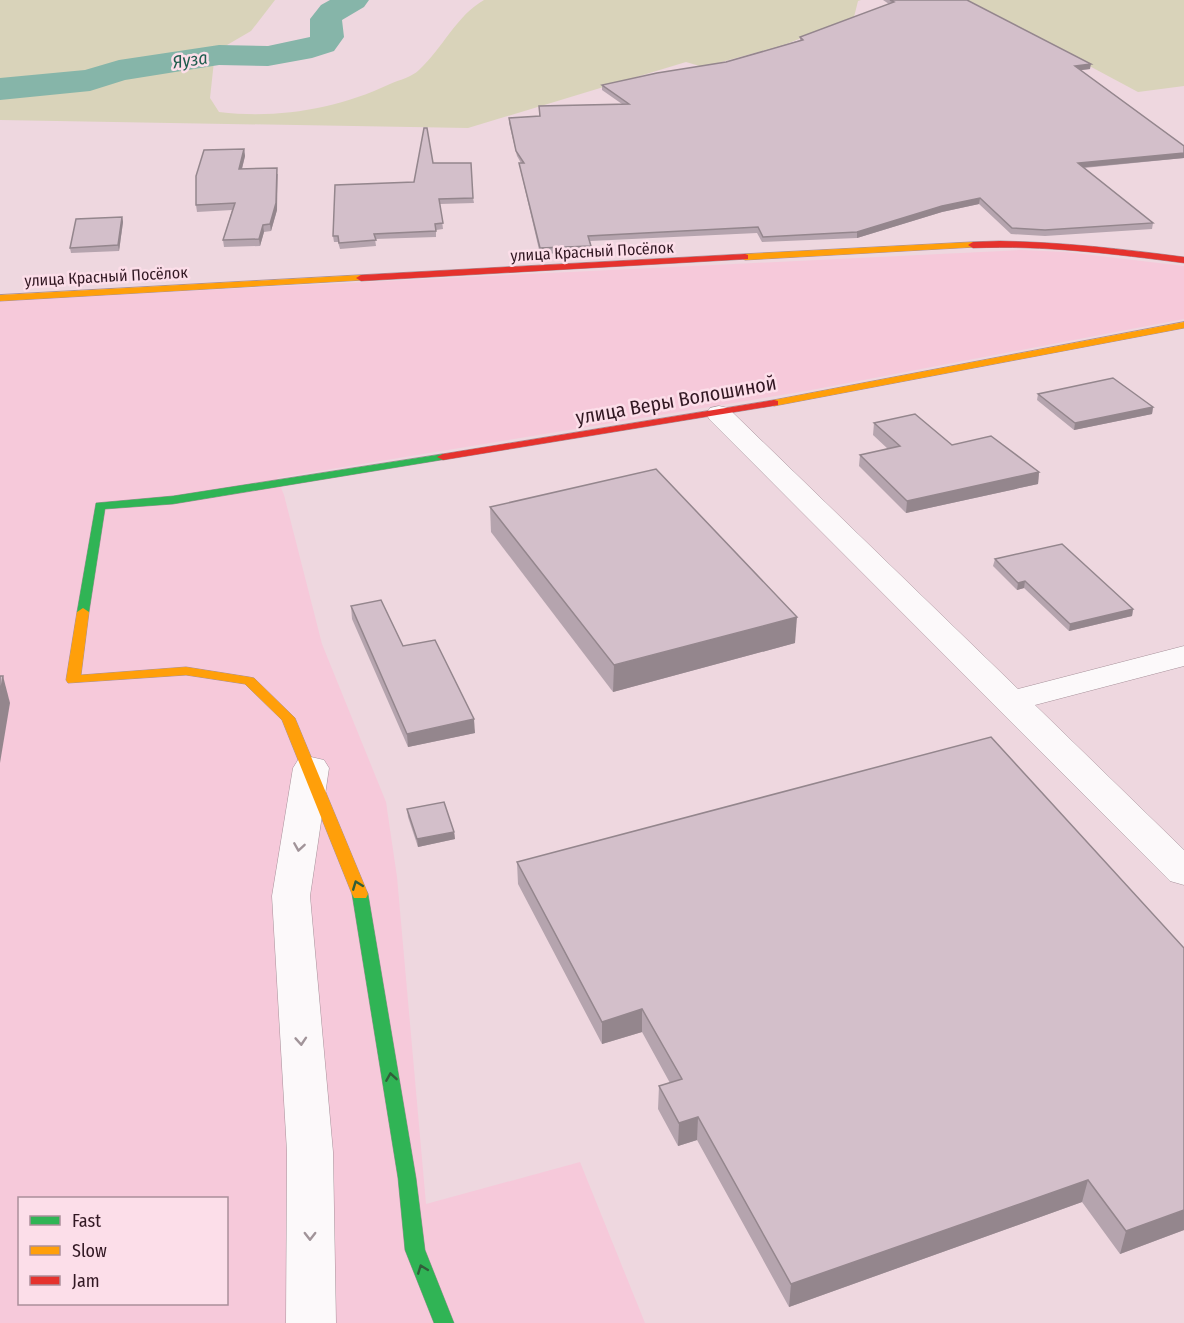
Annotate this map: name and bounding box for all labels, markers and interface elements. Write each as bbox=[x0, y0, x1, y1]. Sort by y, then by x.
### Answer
water label: Яуза bbox=[170, 47, 209, 73]
street label: улица Красный Посёлок bbox=[510, 238, 675, 265]
street label: улица Красный Посёлок bbox=[24, 263, 189, 290]
street label: улица Веры Волошиной bbox=[574, 371, 778, 429]
one-way arrow bbox=[293, 842, 305, 851]
one-way arrow bbox=[351, 880, 364, 891]
one-way arrow bbox=[295, 1036, 308, 1045]
one-way arrow bbox=[385, 1072, 397, 1082]
legend bbox=[18, 1197, 228, 1305]
text: Fast bbox=[72, 1210, 101, 1232]
one-way arrow bbox=[304, 1231, 316, 1240]
text: Slow bbox=[72, 1240, 107, 1262]
one-way arrow bbox=[417, 1264, 429, 1275]
text: Jam bbox=[72, 1270, 100, 1292]

